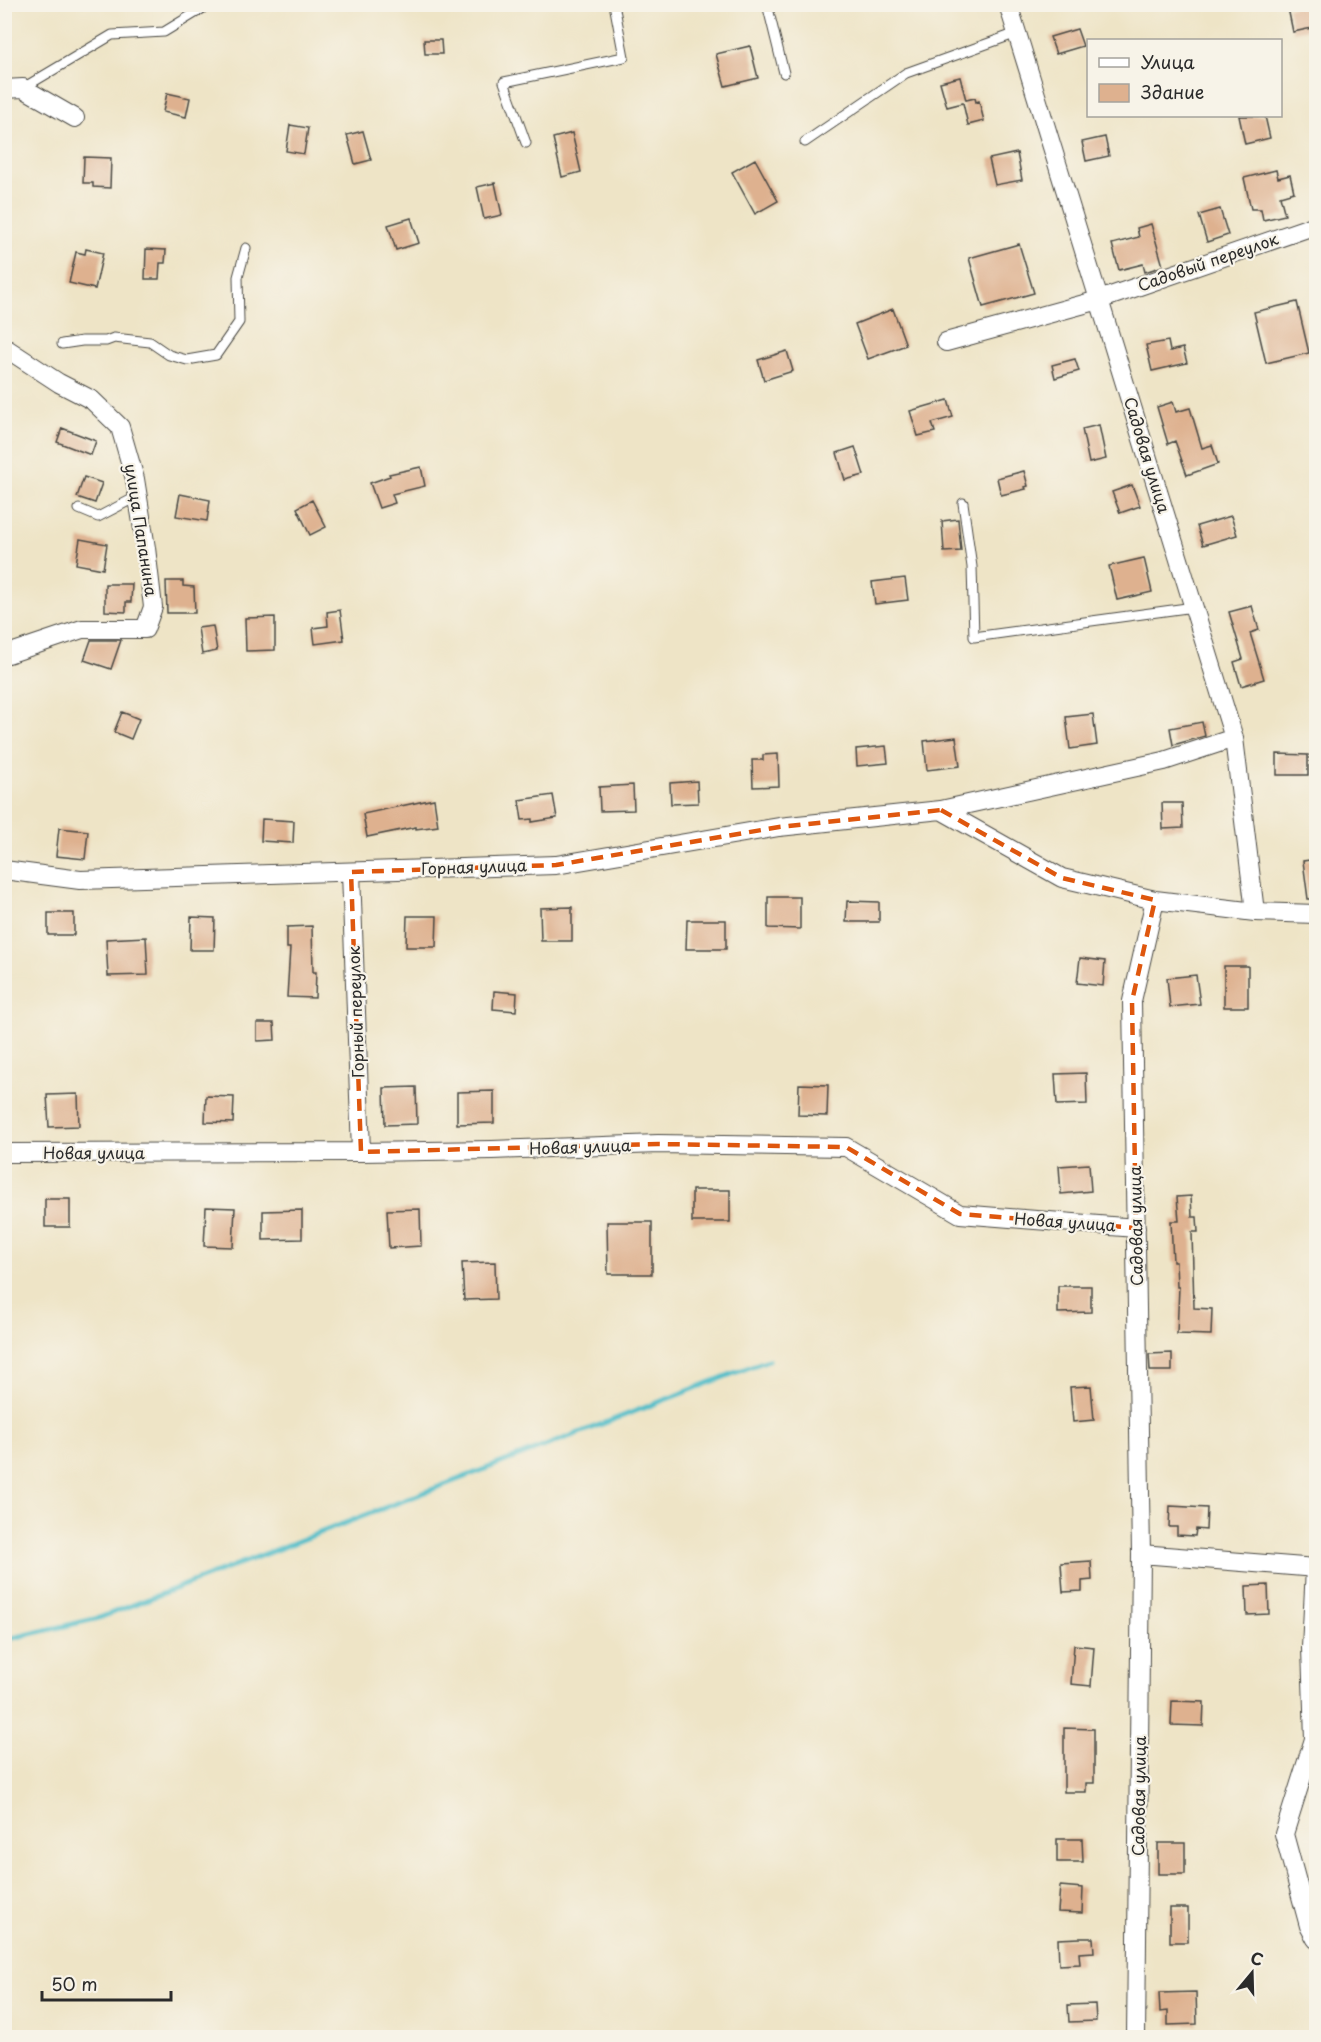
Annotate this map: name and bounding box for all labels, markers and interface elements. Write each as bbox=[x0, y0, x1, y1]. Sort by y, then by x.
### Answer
legend bbox=[1087, 39, 1282, 117]
text: Улица bbox=[1141, 48, 1195, 75]
text: Здание bbox=[1141, 78, 1204, 105]
street label: Садовый переулок bbox=[1134, 226, 1282, 296]
street label: Садовая улица bbox=[1119, 394, 1177, 516]
street label: улица Папанина bbox=[120, 462, 164, 598]
street label: Горная улица bbox=[421, 852, 527, 880]
street label: Горный переулок bbox=[341, 945, 369, 1079]
street label: Новая улица bbox=[529, 1132, 631, 1160]
street label: Новая улица bbox=[43, 1140, 145, 1164]
street label: Садовая улица bbox=[1122, 1166, 1148, 1286]
street label: Новая улица bbox=[1013, 1205, 1117, 1237]
street label: Садовая улица bbox=[1125, 1736, 1151, 1856]
north arrow bbox=[1222, 1943, 1282, 2003]
text: С bbox=[1248, 1945, 1267, 1971]
scale bar bbox=[42, 1964, 171, 2002]
text: 50 m bbox=[51, 1970, 98, 1997]

